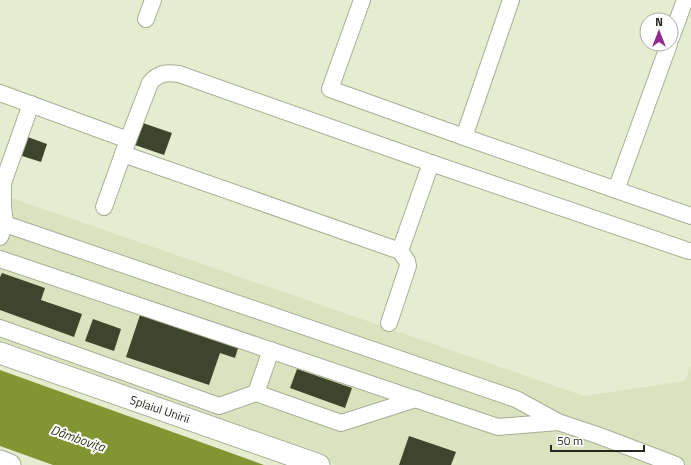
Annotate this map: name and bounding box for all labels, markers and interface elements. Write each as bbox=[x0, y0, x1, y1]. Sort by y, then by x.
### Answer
north arrow bbox=[639, 12, 679, 52]
text: N bbox=[655, 14, 663, 30]
street label: Splaiul Unirii bbox=[127, 390, 193, 428]
water label: Dâmbovița bbox=[48, 419, 109, 457]
scale bar bbox=[551, 427, 644, 453]
text: 50 m bbox=[557, 431, 583, 450]

